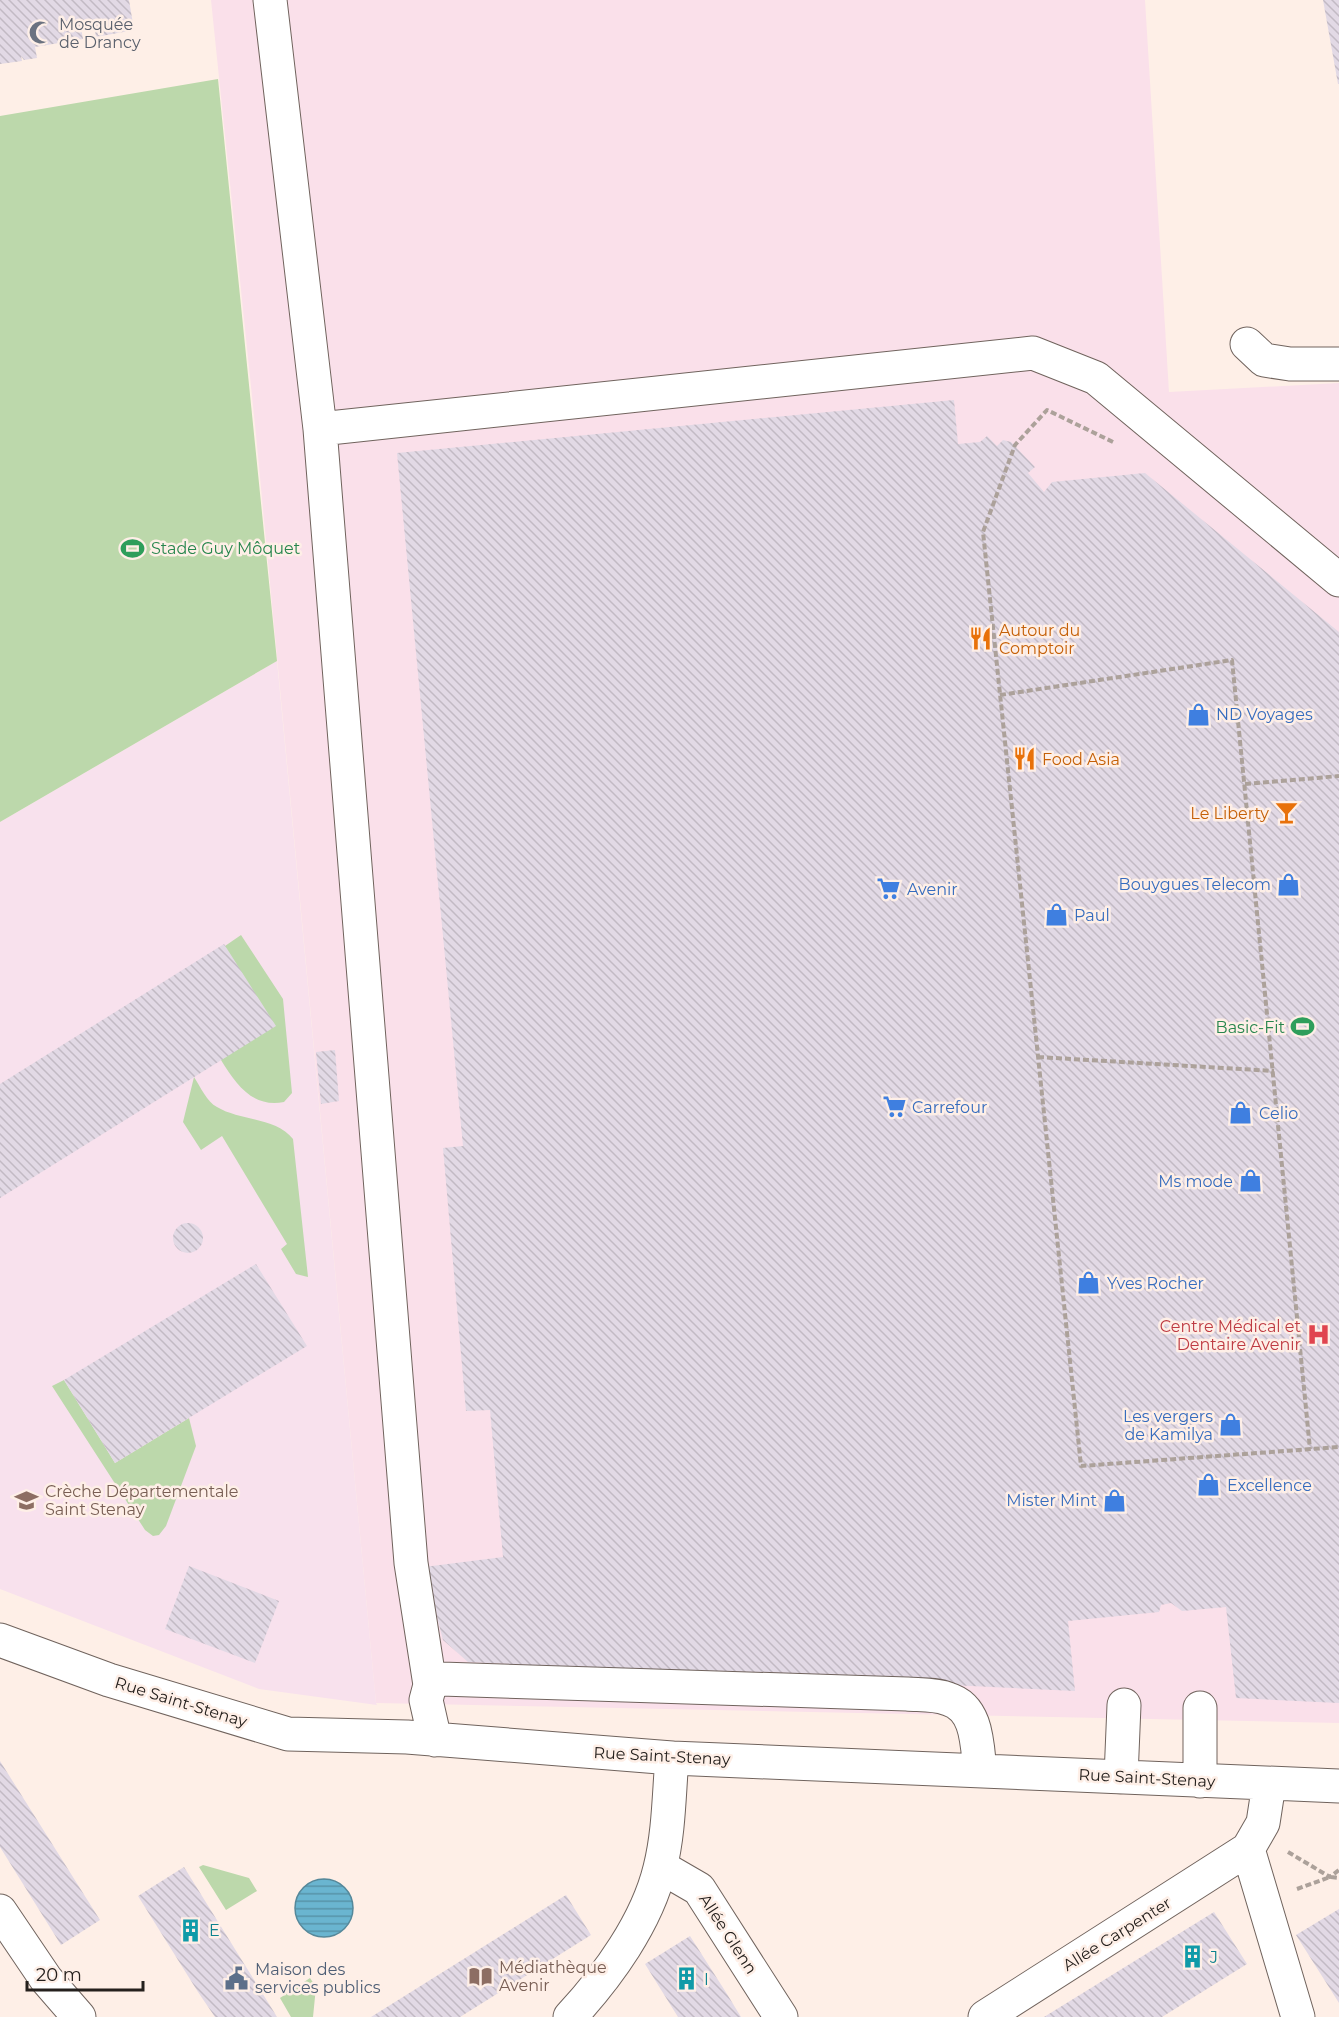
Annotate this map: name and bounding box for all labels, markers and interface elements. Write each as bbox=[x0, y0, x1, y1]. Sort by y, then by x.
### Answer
place label: Mosquée de Drancy bbox=[59, 15, 141, 52]
mosque icon: Mosquée de Drancy bbox=[28, 20, 54, 46]
sports icon: Stade Guy Môquet bbox=[120, 535, 146, 561]
place label: Stade Guy Môquet bbox=[151, 539, 301, 558]
place label: Autour du Comptoir bbox=[999, 621, 1080, 658]
restaurant icon: Autour du Comptoir bbox=[968, 626, 994, 652]
shop icon: ND Voyages bbox=[1185, 701, 1211, 727]
place label: ND Voyages bbox=[1216, 705, 1313, 724]
restaurant icon: Food Asia bbox=[1011, 746, 1037, 772]
place label: Food Asia bbox=[1042, 750, 1120, 769]
bar icon: Le Liberty bbox=[1274, 800, 1300, 826]
place label: Le Liberty bbox=[1190, 804, 1269, 823]
shop icon: Bouygues Telecom bbox=[1276, 871, 1302, 897]
place label: Bouygues Telecom bbox=[1119, 875, 1271, 894]
supermarket icon: Avenir bbox=[876, 876, 902, 902]
place label: Avenir bbox=[907, 880, 958, 899]
shop icon: Paul bbox=[1043, 902, 1069, 928]
place label: Paul bbox=[1074, 906, 1110, 925]
sports icon: Basic-Fit bbox=[1290, 1014, 1316, 1040]
place label: Basic-Fit bbox=[1216, 1018, 1285, 1037]
supermarket icon: Carrefour bbox=[881, 1094, 907, 1120]
place label: Carrefour bbox=[912, 1098, 987, 1117]
shop icon: Celio bbox=[1228, 1100, 1254, 1126]
place label: Celio bbox=[1259, 1104, 1298, 1123]
shop icon: Ms mode bbox=[1238, 1168, 1264, 1194]
place label: Ms mode bbox=[1158, 1172, 1233, 1191]
shop icon: Yves Rocher bbox=[1076, 1270, 1102, 1296]
place label: Yves Rocher bbox=[1107, 1274, 1204, 1293]
place label: Centre Médical et Dentaire Avenir bbox=[1160, 1317, 1301, 1354]
hospital icon: Centre Médical et Dentaire Avenir bbox=[1306, 1322, 1332, 1348]
place label: Les vergers de Kamilya bbox=[1123, 1407, 1213, 1444]
shop icon: Les vergers de Kamilya bbox=[1218, 1412, 1244, 1438]
shop icon: Excellence bbox=[1196, 1472, 1222, 1498]
place label: Excellence bbox=[1227, 1476, 1312, 1495]
place label: Crèche Départementale Saint Stenay bbox=[45, 1482, 238, 1519]
school or university icon: Crèche Départementale Saint Stenay bbox=[14, 1487, 40, 1513]
shop icon: Mister Mint bbox=[1102, 1487, 1128, 1513]
place label: Mister Mint bbox=[1006, 1491, 1097, 1510]
street label: Rue Saint-Stenay bbox=[113, 1673, 250, 1731]
street label: Rue Saint-Stenay bbox=[593, 1743, 731, 1769]
street label: Rue Saint-Stenay bbox=[1078, 1765, 1216, 1791]
street label: Allée Glenn bbox=[695, 1890, 761, 1978]
street label: Allée Carpenter bbox=[1059, 1893, 1175, 1975]
building icon: E bbox=[178, 1917, 204, 1943]
place label: E bbox=[209, 1921, 220, 1940]
building icon: J bbox=[1179, 1944, 1205, 1970]
place label: J bbox=[1209, 1948, 1218, 1967]
scale bar bbox=[27, 1954, 142, 1992]
place label: Médiathèque Avenir bbox=[499, 1958, 607, 1995]
place label: Maison des services publics bbox=[255, 1960, 381, 1997]
library icon: Médiathèque Avenir bbox=[468, 1963, 494, 1989]
text: 20 m bbox=[36, 1964, 82, 1986]
public building icon: Maison des services publics bbox=[224, 1965, 250, 1991]
building icon: I bbox=[673, 1966, 699, 1992]
place label: I bbox=[704, 1970, 709, 1989]

